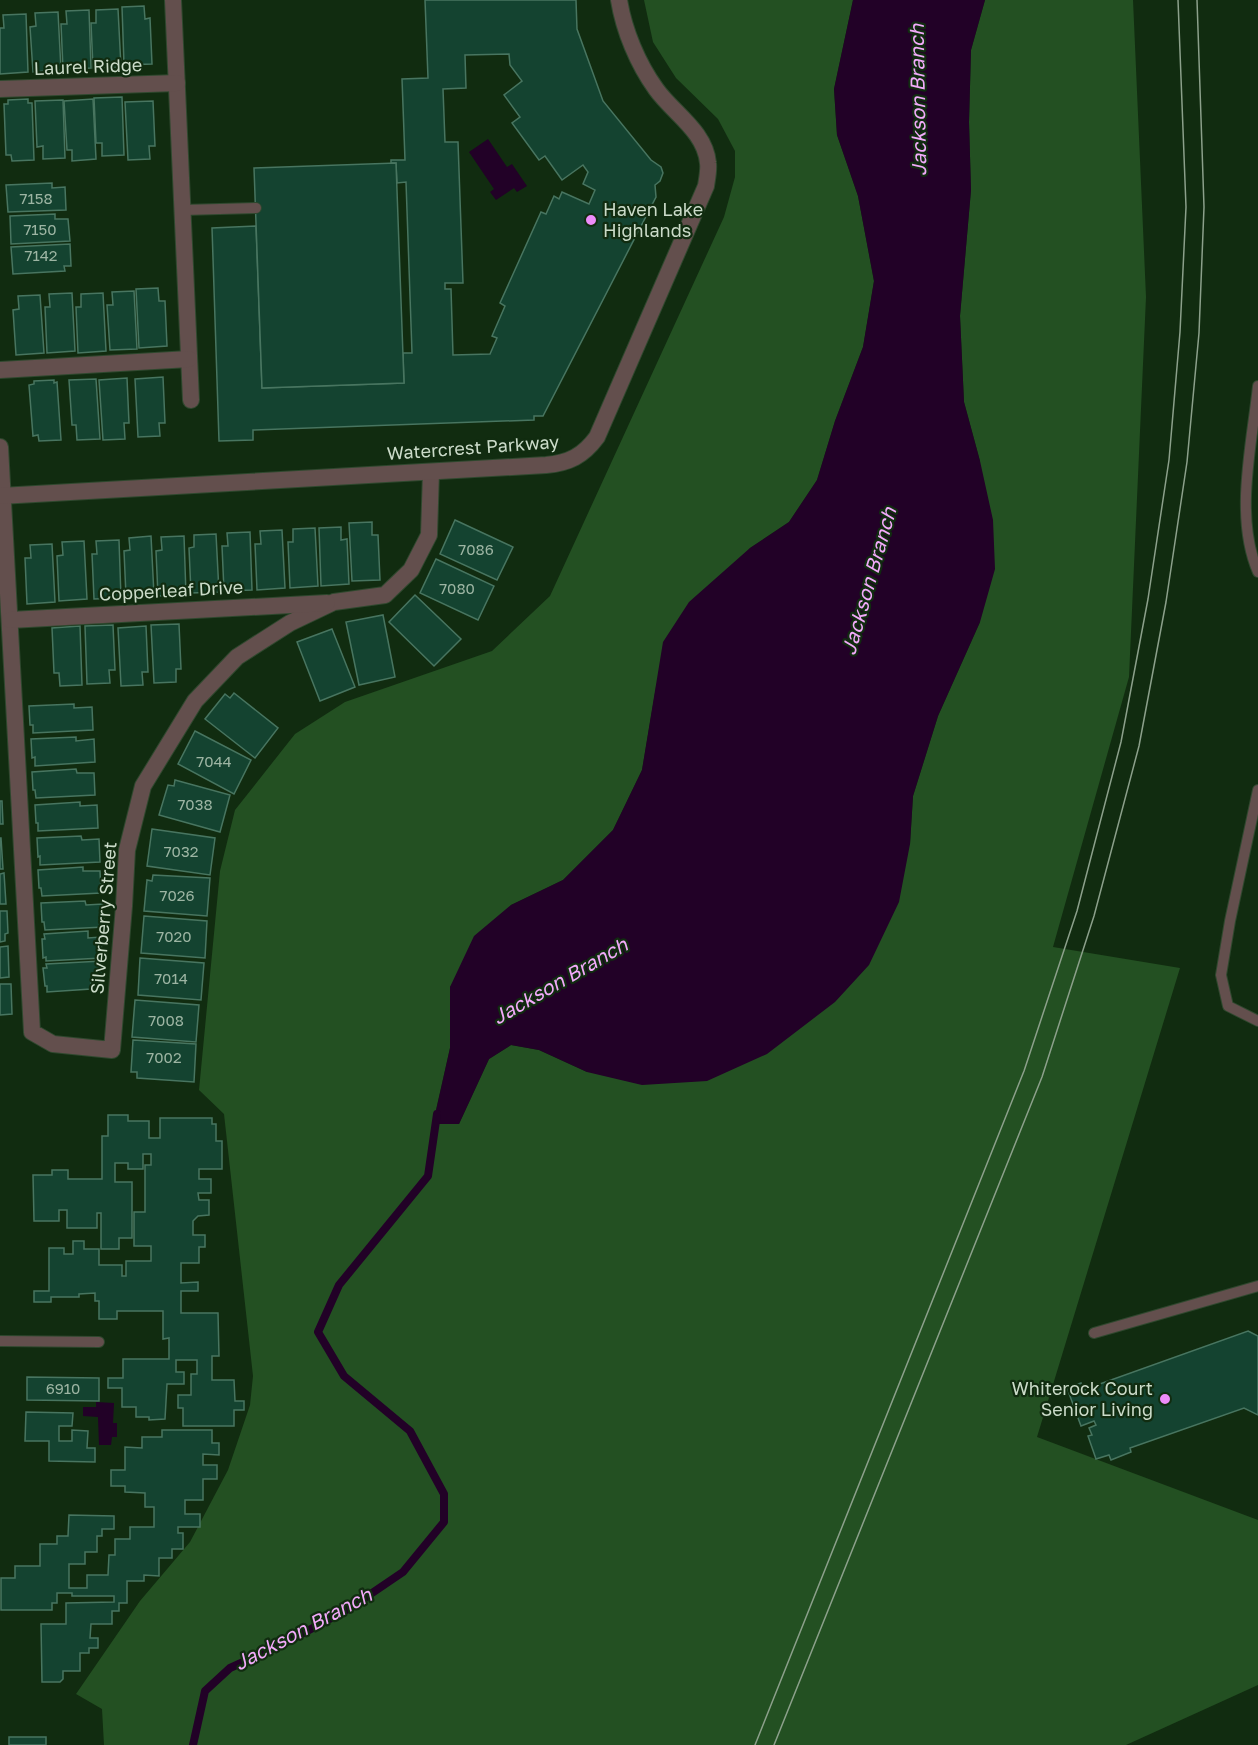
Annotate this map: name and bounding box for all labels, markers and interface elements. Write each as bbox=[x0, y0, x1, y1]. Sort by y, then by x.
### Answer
water label: Jackson Branch bbox=[904, 23, 930, 176]
street label: Laurel Ridge bbox=[33, 53, 143, 79]
house number: 7158 bbox=[19, 189, 53, 207]
place label: Haven Lake Highlands bbox=[603, 198, 703, 241]
marker: Haven Lake Highlands bbox=[584, 213, 598, 227]
house number: 7150 bbox=[23, 220, 57, 238]
house number: 7142 bbox=[24, 246, 58, 264]
street label: Watercrest Parkway bbox=[386, 430, 560, 464]
water label: Jackson Branch bbox=[836, 504, 901, 657]
house number: 7086 bbox=[458, 540, 494, 558]
street label: Copperleaf Drive bbox=[98, 575, 244, 605]
house number: 7080 bbox=[439, 579, 475, 597]
house number: 7044 bbox=[196, 752, 232, 770]
house number: 7038 bbox=[177, 795, 213, 813]
street label: Silverberry Street bbox=[85, 841, 121, 995]
house number: 7032 bbox=[164, 842, 198, 860]
house number: 7026 bbox=[159, 886, 195, 904]
house number: 7020 bbox=[156, 927, 192, 945]
water label: Jackson Branch bbox=[488, 931, 632, 1029]
house number: 7014 bbox=[154, 969, 188, 987]
house number: 7008 bbox=[148, 1011, 184, 1029]
house number: 7002 bbox=[146, 1048, 182, 1066]
place label: Whiterock Court Senior Living bbox=[1012, 1377, 1153, 1420]
house number: 6910 bbox=[46, 1379, 80, 1397]
marker: Whiterock Court Senior Living bbox=[1158, 1392, 1172, 1406]
water label: Jackson Branch bbox=[230, 1581, 376, 1674]

